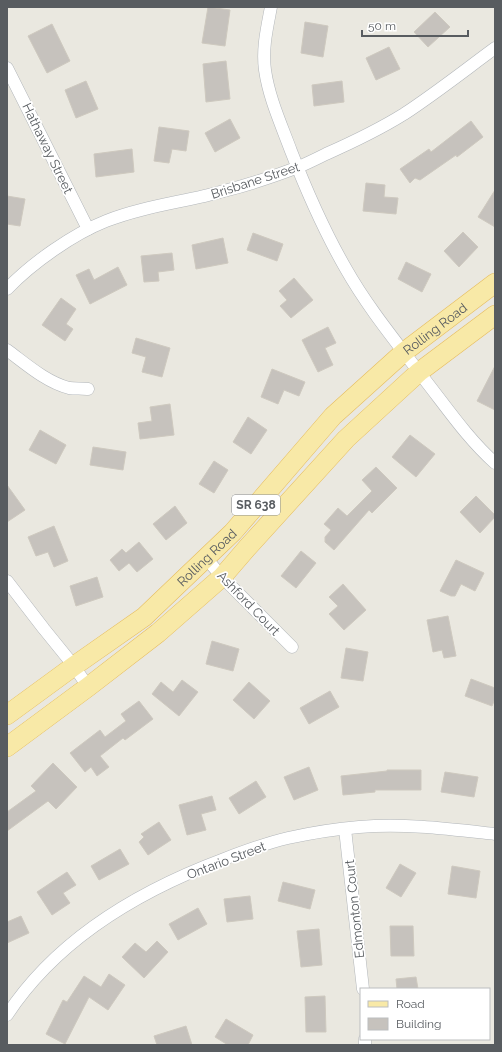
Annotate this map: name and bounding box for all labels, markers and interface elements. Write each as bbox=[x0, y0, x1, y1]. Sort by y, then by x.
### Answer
scale bar bbox=[362, 12, 468, 38]
text: 50 m bbox=[368, 19, 396, 33]
street label: Hathaway Street bbox=[19, 101, 76, 196]
street label: Brisbane Street bbox=[209, 159, 302, 202]
street label: Rolling Road bbox=[400, 300, 470, 358]
road number: SR 638 bbox=[232, 495, 280, 515]
street label: Rolling Road bbox=[174, 526, 240, 589]
street label: Ashford Court bbox=[214, 568, 283, 639]
street label: Ontario Street bbox=[185, 838, 268, 882]
street label: Edmonton Court bbox=[342, 858, 367, 959]
legend bbox=[360, 988, 490, 1040]
text: Road bbox=[396, 997, 425, 1011]
text: Building bbox=[396, 1017, 442, 1031]

